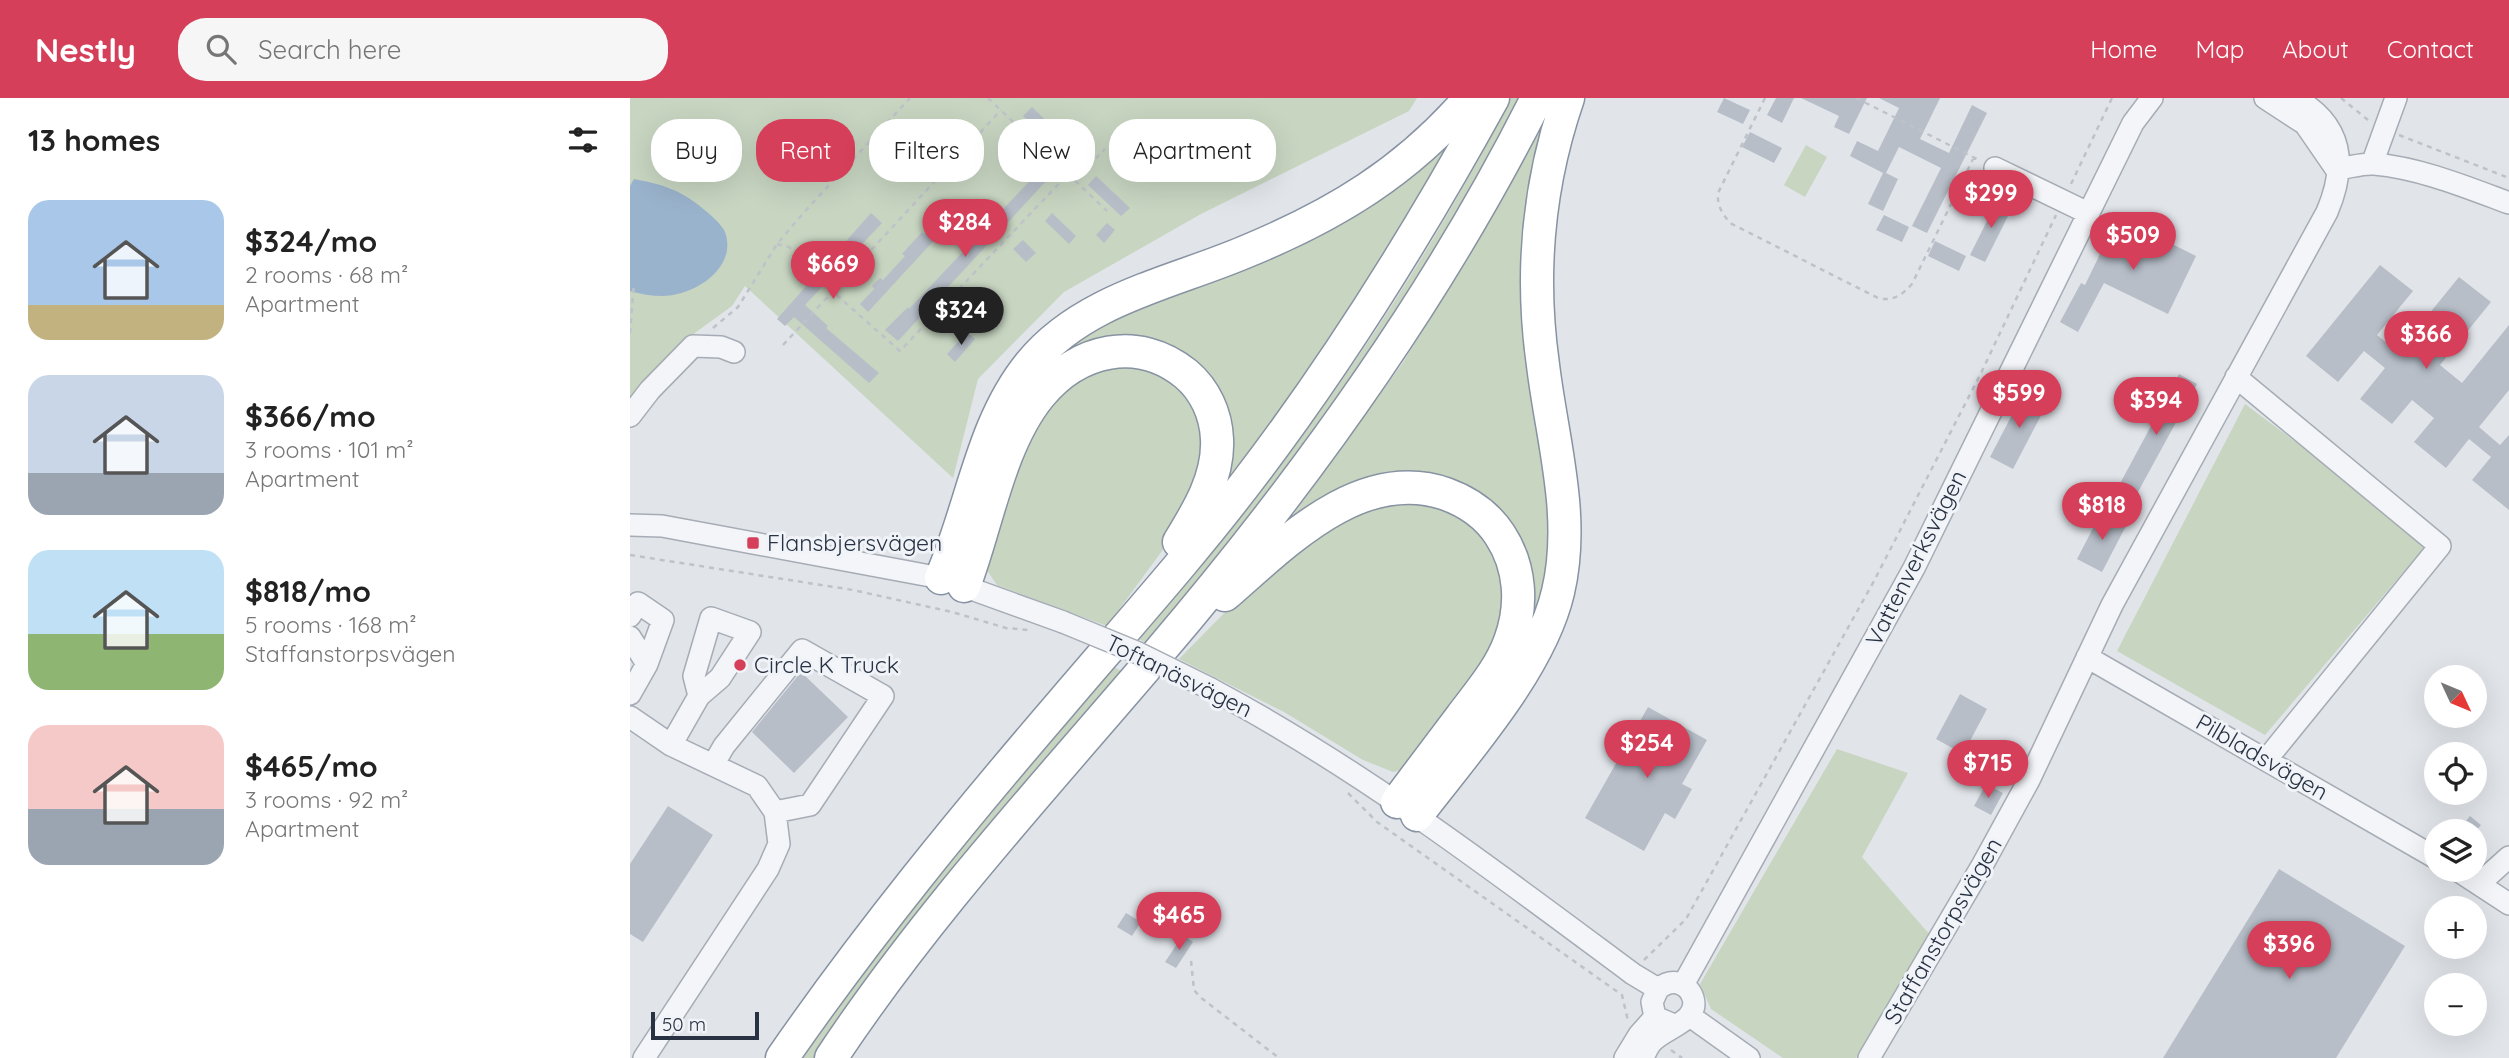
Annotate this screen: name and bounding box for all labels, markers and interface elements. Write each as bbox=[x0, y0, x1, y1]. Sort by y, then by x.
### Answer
search box bbox=[178, 18, 668, 81]
text: Nestly bbox=[35, 29, 136, 70]
icon: search bbox=[202, 30, 240, 68]
text: Search here bbox=[258, 33, 401, 66]
text: Home bbox=[2090, 34, 2157, 64]
text: Map bbox=[2195, 34, 2244, 64]
text: About bbox=[2282, 34, 2349, 64]
text: Contact bbox=[2387, 34, 2474, 64]
chip: Buy bbox=[651, 119, 742, 182]
chip: Rent bbox=[756, 119, 855, 182]
chip: Filters bbox=[869, 119, 984, 182]
chip: New bbox=[998, 119, 1095, 182]
chip: Apartment bbox=[1109, 119, 1276, 182]
text: 13 homes bbox=[28, 121, 160, 159]
icon: filters bbox=[564, 121, 602, 159]
pin: $299 bbox=[1950, 170, 2032, 230]
text: $299 bbox=[1965, 178, 2017, 207]
pin: $284 bbox=[924, 200, 1006, 259]
text: $284 bbox=[939, 207, 991, 236]
pin: $509 bbox=[2092, 212, 2174, 272]
text: $509 bbox=[2106, 220, 2160, 249]
text: $324/mo bbox=[245, 222, 377, 260]
icon: home bbox=[84, 228, 168, 312]
pin: $669 bbox=[792, 242, 874, 301]
text: $669 bbox=[807, 249, 859, 278]
text: 2 rooms · 68 m² bbox=[245, 260, 408, 289]
pin: $324 bbox=[920, 288, 1002, 347]
text: Apartment bbox=[245, 289, 359, 318]
text: $324 bbox=[935, 295, 987, 324]
pin: $366 bbox=[2385, 312, 2467, 371]
text: $366 bbox=[2400, 319, 2452, 348]
pin: $599 bbox=[1978, 370, 2060, 430]
text: $599 bbox=[1992, 378, 2046, 407]
pin: $394 bbox=[2115, 378, 2197, 437]
text: $394 bbox=[2130, 385, 2182, 414]
text: $366/mo bbox=[245, 397, 376, 435]
icon: home bbox=[84, 403, 168, 487]
text: 3 rooms · 101 m² bbox=[245, 435, 414, 464]
text: Apartment bbox=[245, 464, 359, 493]
street label: Vattenverksvägen bbox=[1859, 465, 1972, 651]
pin: $818 bbox=[2061, 482, 2143, 542]
text: $818 bbox=[2078, 490, 2126, 519]
place label: Flansbjersvägen bbox=[767, 528, 942, 557]
marker: Flansbjersvägen bbox=[745, 535, 761, 551]
text: $818/mo bbox=[245, 572, 371, 610]
icon: home bbox=[84, 578, 168, 662]
text: 5 rooms · 168 m² bbox=[245, 610, 417, 639]
street label: Toftanäsvägen bbox=[1101, 628, 1257, 724]
text: Staffanstorpsvägen bbox=[245, 639, 456, 668]
place label: Circle K Truck bbox=[754, 650, 899, 679]
marker: Circle K Truck bbox=[732, 657, 748, 673]
north arrow bbox=[2424, 665, 2487, 728]
map controls bbox=[2424, 665, 2487, 1036]
street label: Pilbladsvägen bbox=[2191, 707, 2334, 806]
pin: $254 bbox=[1606, 720, 1688, 780]
text: $254 bbox=[1620, 728, 1674, 757]
pin: $715 bbox=[1947, 740, 2029, 800]
button: locate bbox=[2424, 742, 2487, 805]
text: $465/mo bbox=[245, 747, 378, 785]
text: $715 bbox=[1963, 748, 2013, 777]
icon: home bbox=[84, 753, 168, 837]
text: 3 rooms · 92 m² bbox=[245, 785, 408, 814]
text: Apartment bbox=[245, 814, 359, 843]
button: layers bbox=[2424, 819, 2487, 882]
street label: Staffanstorpsvägen bbox=[1877, 832, 2008, 1029]
pin: $465 bbox=[1138, 892, 1220, 952]
button: + bbox=[2424, 896, 2487, 959]
text: $465 bbox=[1152, 900, 1206, 929]
pin: $396 bbox=[2248, 922, 2330, 981]
text: $396 bbox=[2263, 929, 2315, 958]
button: − bbox=[2424, 973, 2487, 1036]
scale bar bbox=[651, 1009, 760, 1041]
text: 50 m bbox=[662, 1012, 706, 1036]

